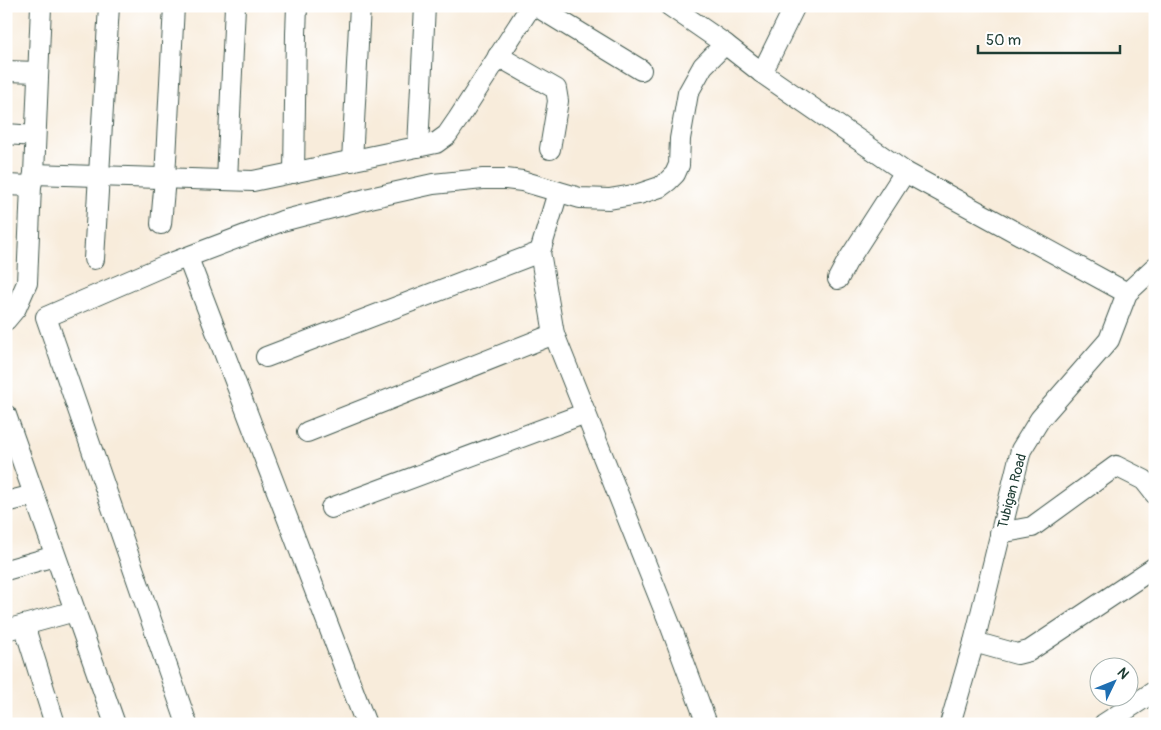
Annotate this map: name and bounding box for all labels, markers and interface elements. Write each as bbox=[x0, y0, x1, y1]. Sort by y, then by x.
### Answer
scale bar bbox=[978, 22, 1121, 54]
text: 50 m bbox=[986, 31, 1021, 50]
street label: Tubigan Road bbox=[994, 452, 1030, 530]
north arrow bbox=[1088, 658, 1138, 708]
text: N bbox=[1114, 664, 1133, 683]

